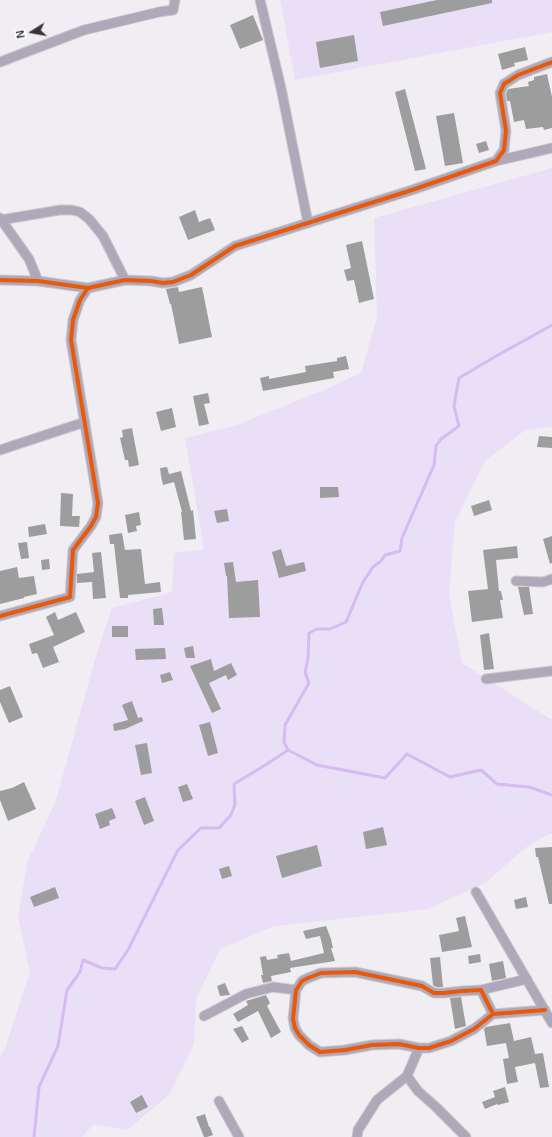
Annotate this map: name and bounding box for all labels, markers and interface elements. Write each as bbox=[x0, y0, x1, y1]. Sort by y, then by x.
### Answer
north arrow bbox=[12, 12, 52, 52]
text: N bbox=[14, 29, 27, 39]

